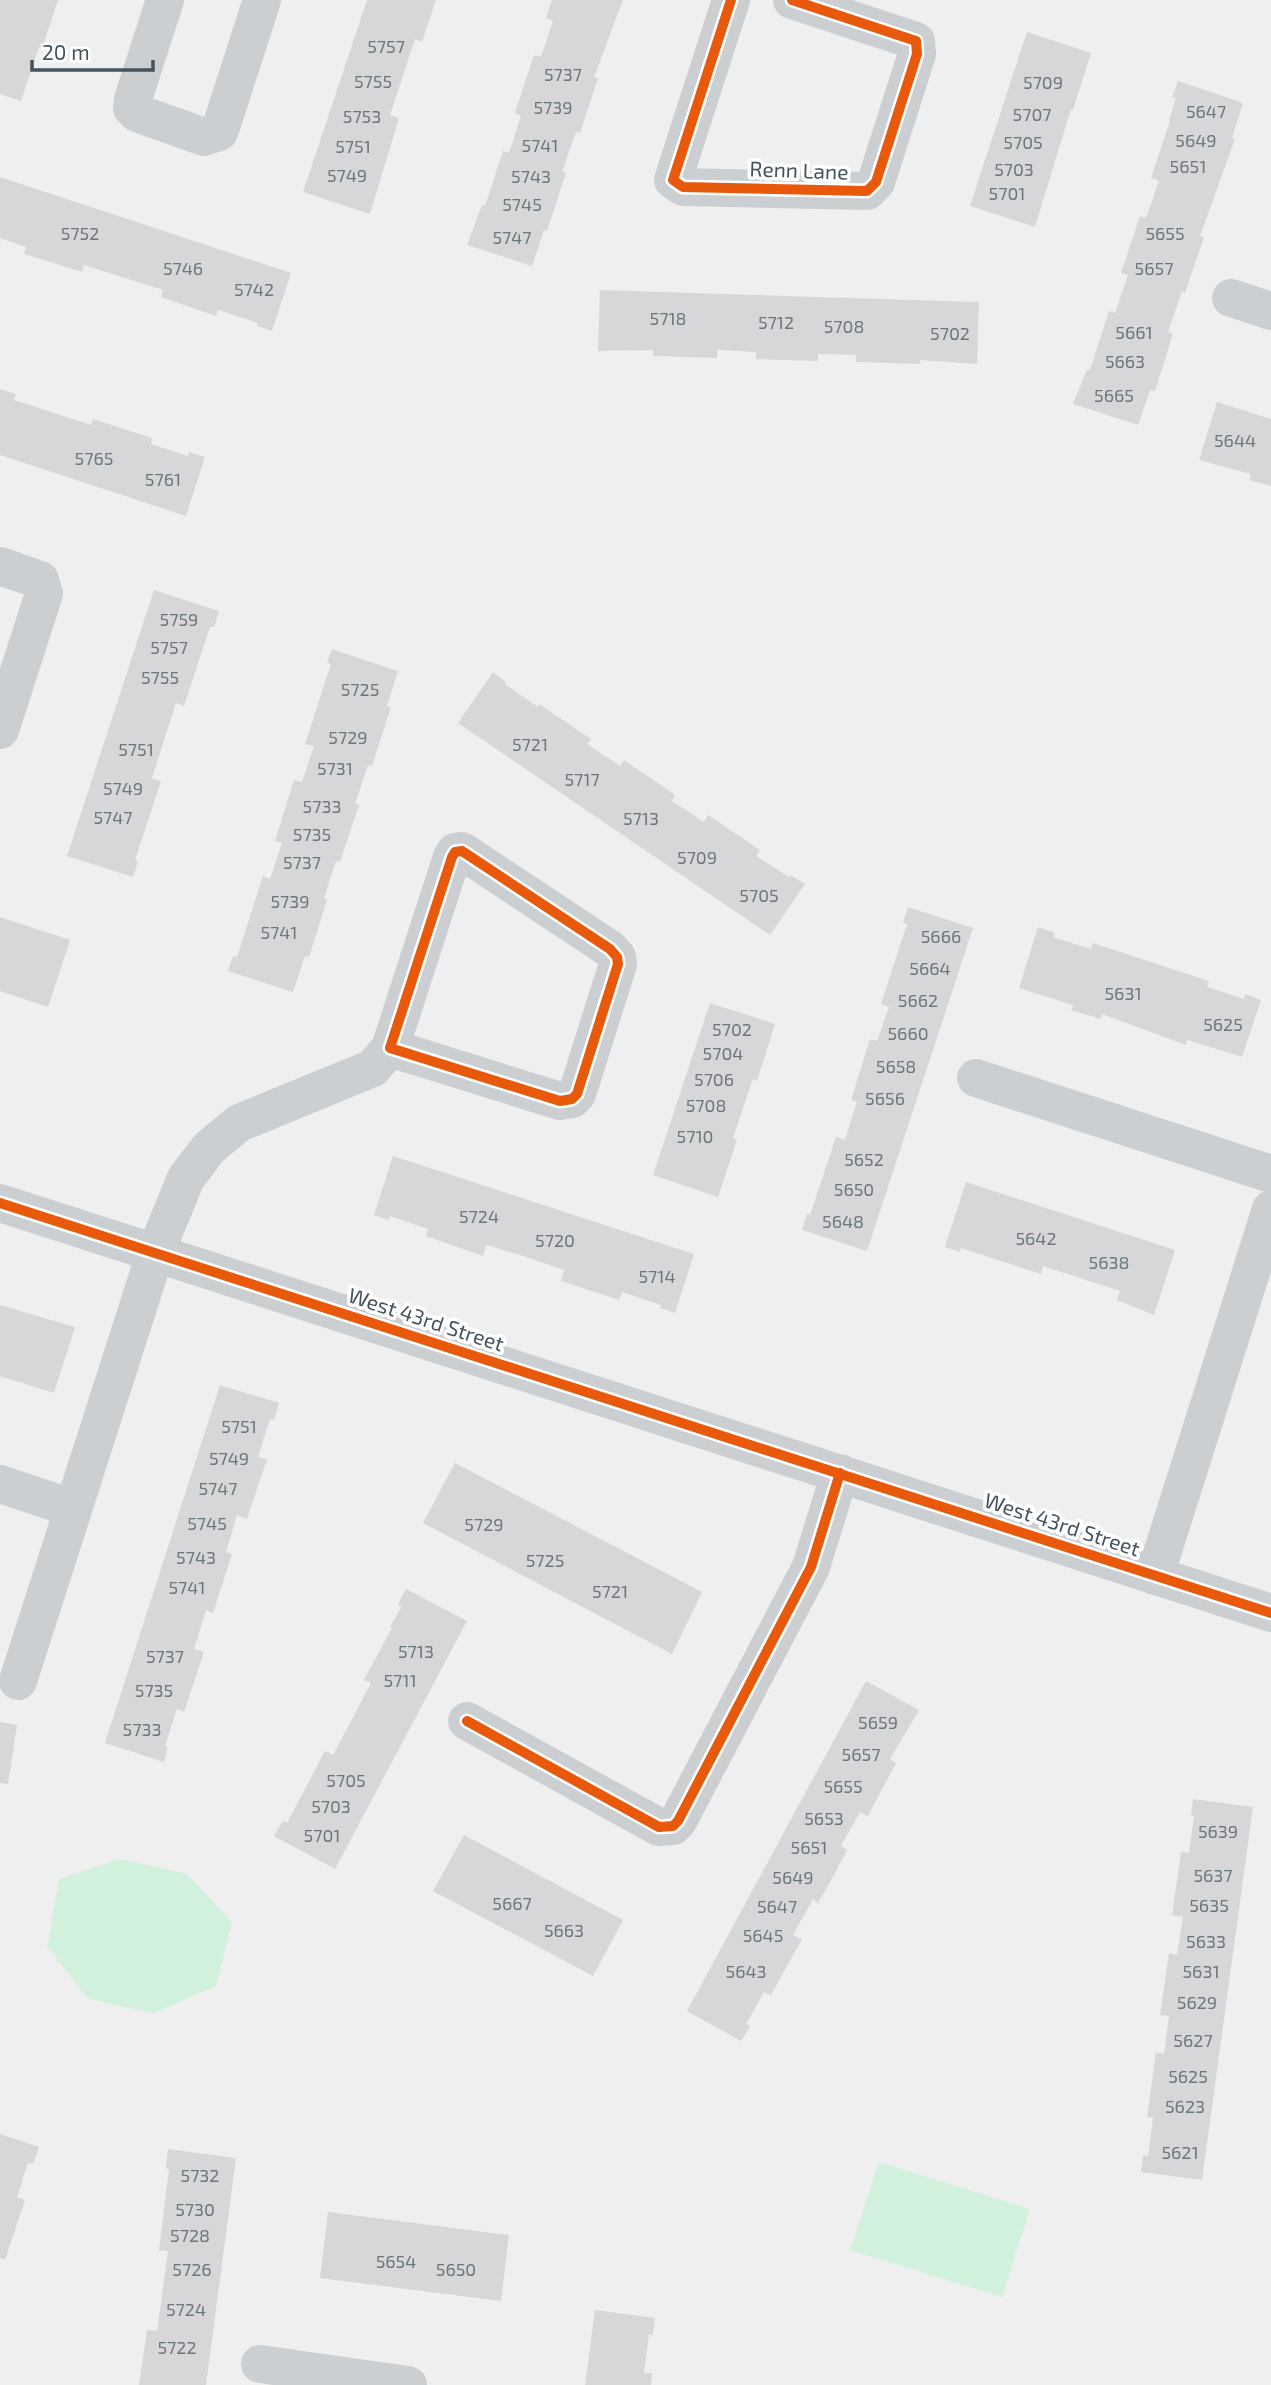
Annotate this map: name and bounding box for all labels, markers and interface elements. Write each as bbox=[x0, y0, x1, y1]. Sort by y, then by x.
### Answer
scale bar bbox=[32, 28, 152, 72]
house number: 5757 bbox=[367, 35, 405, 57]
text: 20 m bbox=[42, 39, 90, 64]
house number: 5737 bbox=[544, 63, 582, 85]
house number: 5755 bbox=[354, 70, 392, 92]
house number: 5709 bbox=[1023, 71, 1063, 93]
house number: 5739 bbox=[533, 96, 573, 118]
house number: 5647 bbox=[1186, 100, 1226, 122]
house number: 5707 bbox=[1013, 103, 1051, 125]
house number: 5753 bbox=[343, 105, 381, 127]
house number: 5649 bbox=[1175, 129, 1217, 151]
house number: 5705 bbox=[1003, 131, 1043, 153]
house number: 5741 bbox=[521, 134, 559, 156]
house number: 5751 bbox=[335, 135, 371, 157]
street label: Renn Lane bbox=[749, 155, 849, 184]
house number: 5651 bbox=[1170, 155, 1206, 177]
house number: 5703 bbox=[994, 158, 1034, 180]
house number: 5749 bbox=[327, 164, 367, 186]
house number: 5743 bbox=[511, 165, 551, 187]
house number: 5701 bbox=[989, 182, 1025, 204]
house number: 5745 bbox=[502, 193, 542, 215]
house number: 5752 bbox=[61, 222, 99, 244]
house number: 5655 bbox=[1145, 222, 1185, 244]
house number: 5747 bbox=[492, 226, 532, 248]
house number: 5746 bbox=[163, 257, 203, 279]
house number: 5657 bbox=[1135, 257, 1173, 279]
house number: 5742 bbox=[234, 278, 274, 300]
house number: 5718 bbox=[650, 307, 686, 329]
house number: 5712 bbox=[758, 311, 794, 333]
house number: 5708 bbox=[824, 315, 864, 337]
house number: 5661 bbox=[1115, 321, 1153, 343]
house number: 5702 bbox=[930, 322, 970, 344]
house number: 5663 bbox=[1105, 350, 1145, 372]
house number: 5665 bbox=[1094, 384, 1134, 406]
house number: 5644 bbox=[1214, 429, 1256, 451]
house number: 5765 bbox=[75, 447, 113, 469]
house number: 5761 bbox=[145, 468, 181, 490]
house number: 5759 bbox=[160, 608, 198, 630]
house number: 5757 bbox=[150, 636, 188, 658]
house number: 5755 bbox=[141, 666, 179, 688]
house number: 5725 bbox=[341, 678, 379, 700]
house number: 5729 bbox=[328, 726, 368, 748]
house number: 5721 bbox=[512, 733, 548, 755]
house number: 5751 bbox=[118, 738, 154, 760]
house number: 5731 bbox=[317, 757, 353, 779]
house number: 5717 bbox=[564, 768, 600, 790]
house number: 5749 bbox=[103, 777, 143, 799]
house number: 5733 bbox=[303, 795, 341, 817]
house number: 5747 bbox=[93, 806, 133, 828]
house number: 5713 bbox=[623, 807, 659, 829]
house number: 5735 bbox=[293, 823, 331, 845]
house number: 5709 bbox=[677, 846, 717, 868]
house number: 5737 bbox=[283, 851, 321, 873]
house number: 5705 bbox=[739, 884, 779, 906]
house number: 5739 bbox=[270, 890, 310, 912]
house number: 5741 bbox=[260, 921, 298, 943]
house number: 5666 bbox=[921, 925, 961, 947]
house number: 5664 bbox=[909, 957, 951, 979]
house number: 5631 bbox=[1104, 982, 1142, 1004]
house number: 5662 bbox=[898, 989, 938, 1011]
house number: 5625 bbox=[1203, 1013, 1243, 1035]
house number: 5702 bbox=[712, 1018, 752, 1040]
house number: 5660 bbox=[887, 1022, 929, 1044]
house number: 5704 bbox=[703, 1042, 743, 1064]
house number: 5658 bbox=[876, 1055, 916, 1077]
house number: 5706 bbox=[694, 1068, 734, 1090]
house number: 5656 bbox=[865, 1087, 905, 1109]
house number: 5708 bbox=[686, 1094, 726, 1116]
house number: 5710 bbox=[677, 1125, 713, 1147]
house number: 5652 bbox=[844, 1148, 884, 1170]
house number: 5650 bbox=[834, 1178, 874, 1200]
house number: 5724 bbox=[459, 1205, 499, 1227]
house number: 5648 bbox=[822, 1210, 864, 1232]
house number: 5642 bbox=[1015, 1227, 1057, 1249]
house number: 5720 bbox=[535, 1229, 575, 1251]
house number: 5638 bbox=[1089, 1251, 1129, 1273]
house number: 5714 bbox=[638, 1265, 676, 1287]
street label: West 43rd Street bbox=[346, 1282, 507, 1355]
house number: 5751 bbox=[221, 1415, 257, 1437]
house number: 5749 bbox=[209, 1447, 249, 1469]
house number: 5747 bbox=[198, 1477, 238, 1499]
street label: West 43rd Street bbox=[982, 1487, 1143, 1560]
house number: 5745 bbox=[187, 1512, 227, 1534]
house number: 5729 bbox=[464, 1513, 504, 1535]
house number: 5743 bbox=[176, 1546, 216, 1568]
house number: 5725 bbox=[526, 1549, 564, 1571]
house number: 5741 bbox=[168, 1576, 206, 1598]
house number: 5721 bbox=[592, 1580, 628, 1602]
house number: 5713 bbox=[398, 1640, 434, 1662]
house number: 5737 bbox=[146, 1645, 184, 1667]
house number: 5711 bbox=[383, 1669, 417, 1691]
house number: 5735 bbox=[135, 1679, 173, 1701]
house number: 5659 bbox=[858, 1711, 898, 1733]
house number: 5733 bbox=[123, 1718, 161, 1740]
house number: 5657 bbox=[842, 1743, 880, 1765]
house number: 5705 bbox=[326, 1769, 366, 1791]
house number: 5655 bbox=[823, 1775, 863, 1797]
house number: 5703 bbox=[311, 1795, 351, 1817]
house number: 5653 bbox=[804, 1807, 844, 1829]
house number: 5639 bbox=[1198, 1820, 1238, 1842]
house number: 5701 bbox=[304, 1824, 340, 1846]
house number: 5651 bbox=[791, 1836, 827, 1858]
house number: 5637 bbox=[1193, 1864, 1233, 1886]
house number: 5649 bbox=[772, 1866, 814, 1888]
house number: 5667 bbox=[492, 1892, 532, 1914]
house number: 5635 bbox=[1189, 1894, 1229, 1916]
house number: 5647 bbox=[757, 1895, 797, 1917]
house number: 5663 bbox=[544, 1919, 584, 1941]
house number: 5645 bbox=[743, 1924, 783, 1946]
house number: 5633 bbox=[1186, 1930, 1226, 1952]
house number: 5643 bbox=[725, 1960, 767, 1982]
house number: 5631 bbox=[1182, 1960, 1220, 1982]
house number: 5629 bbox=[1177, 1991, 1217, 2013]
house number: 5627 bbox=[1173, 2029, 1213, 2051]
house number: 5625 bbox=[1168, 2065, 1208, 2087]
house number: 5623 bbox=[1165, 2095, 1205, 2117]
house number: 5621 bbox=[1161, 2141, 1199, 2163]
house number: 5732 bbox=[181, 2164, 220, 2186]
house number: 5730 bbox=[175, 2198, 215, 2220]
house number: 5728 bbox=[170, 2224, 210, 2246]
house number: 5654 bbox=[376, 2250, 416, 2272]
house number: 5726 bbox=[172, 2258, 212, 2280]
house number: 5650 bbox=[436, 2258, 476, 2280]
house number: 5724 bbox=[166, 2298, 206, 2320]
house number: 5722 bbox=[157, 2336, 197, 2358]

